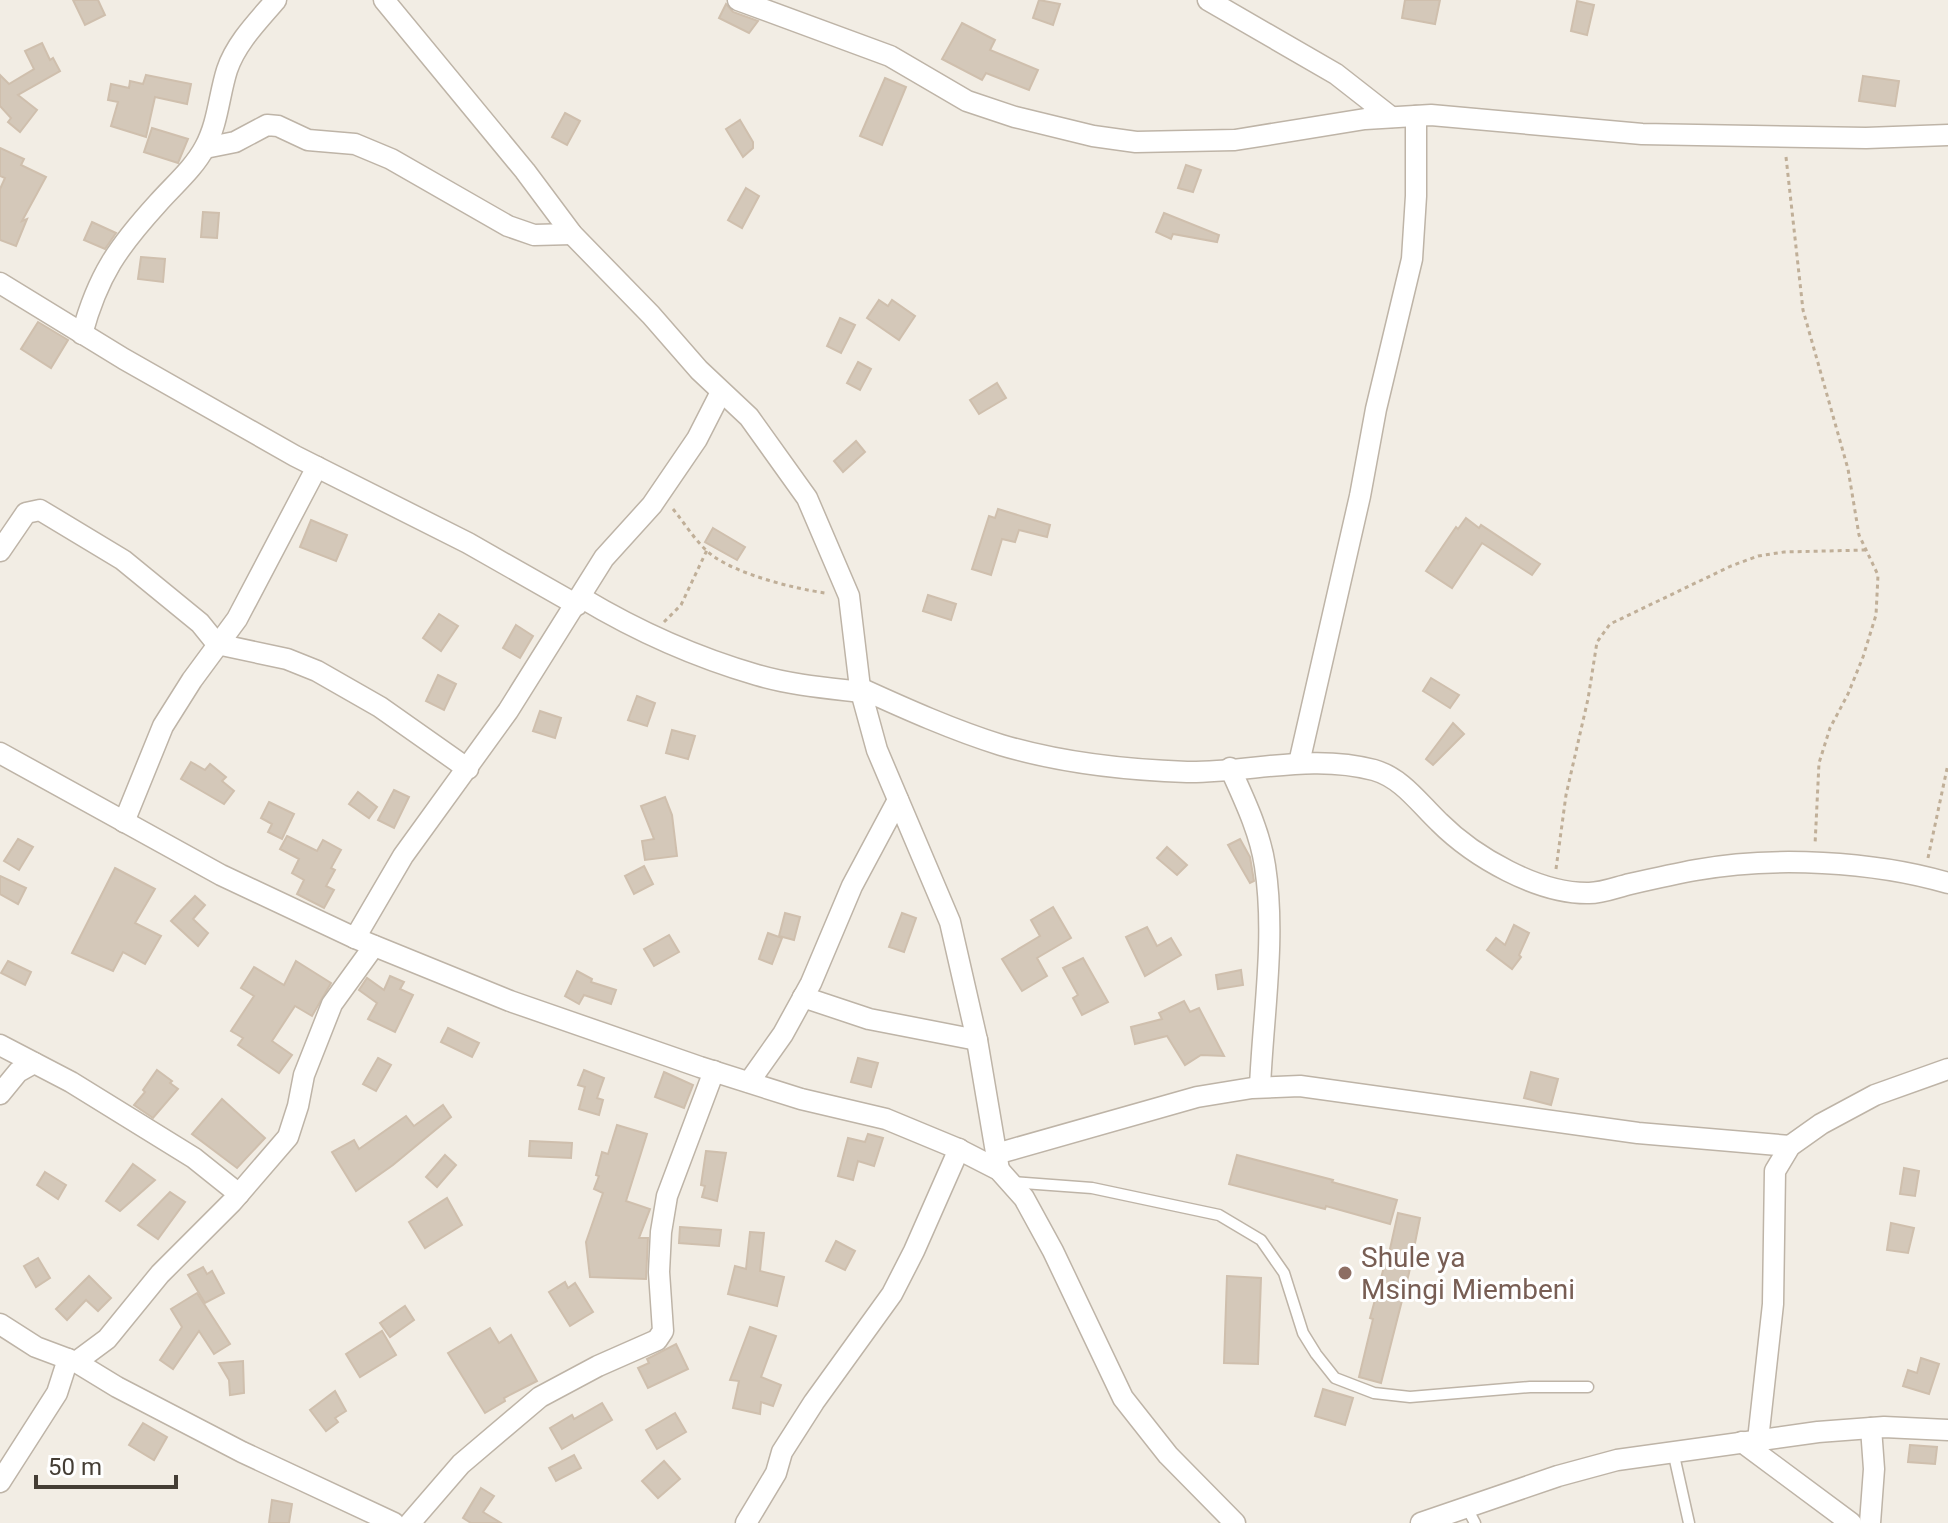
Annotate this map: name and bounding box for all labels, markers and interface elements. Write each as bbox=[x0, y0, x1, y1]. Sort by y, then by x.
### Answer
place label: Shule ya Msingi Miembeni bbox=[1361, 1241, 1575, 1306]
marker: Shule ya Msingi Miembeni bbox=[1336, 1264, 1354, 1282]
scale bar bbox=[36, 1439, 176, 1489]
text: 50 m bbox=[48, 1453, 102, 1481]

